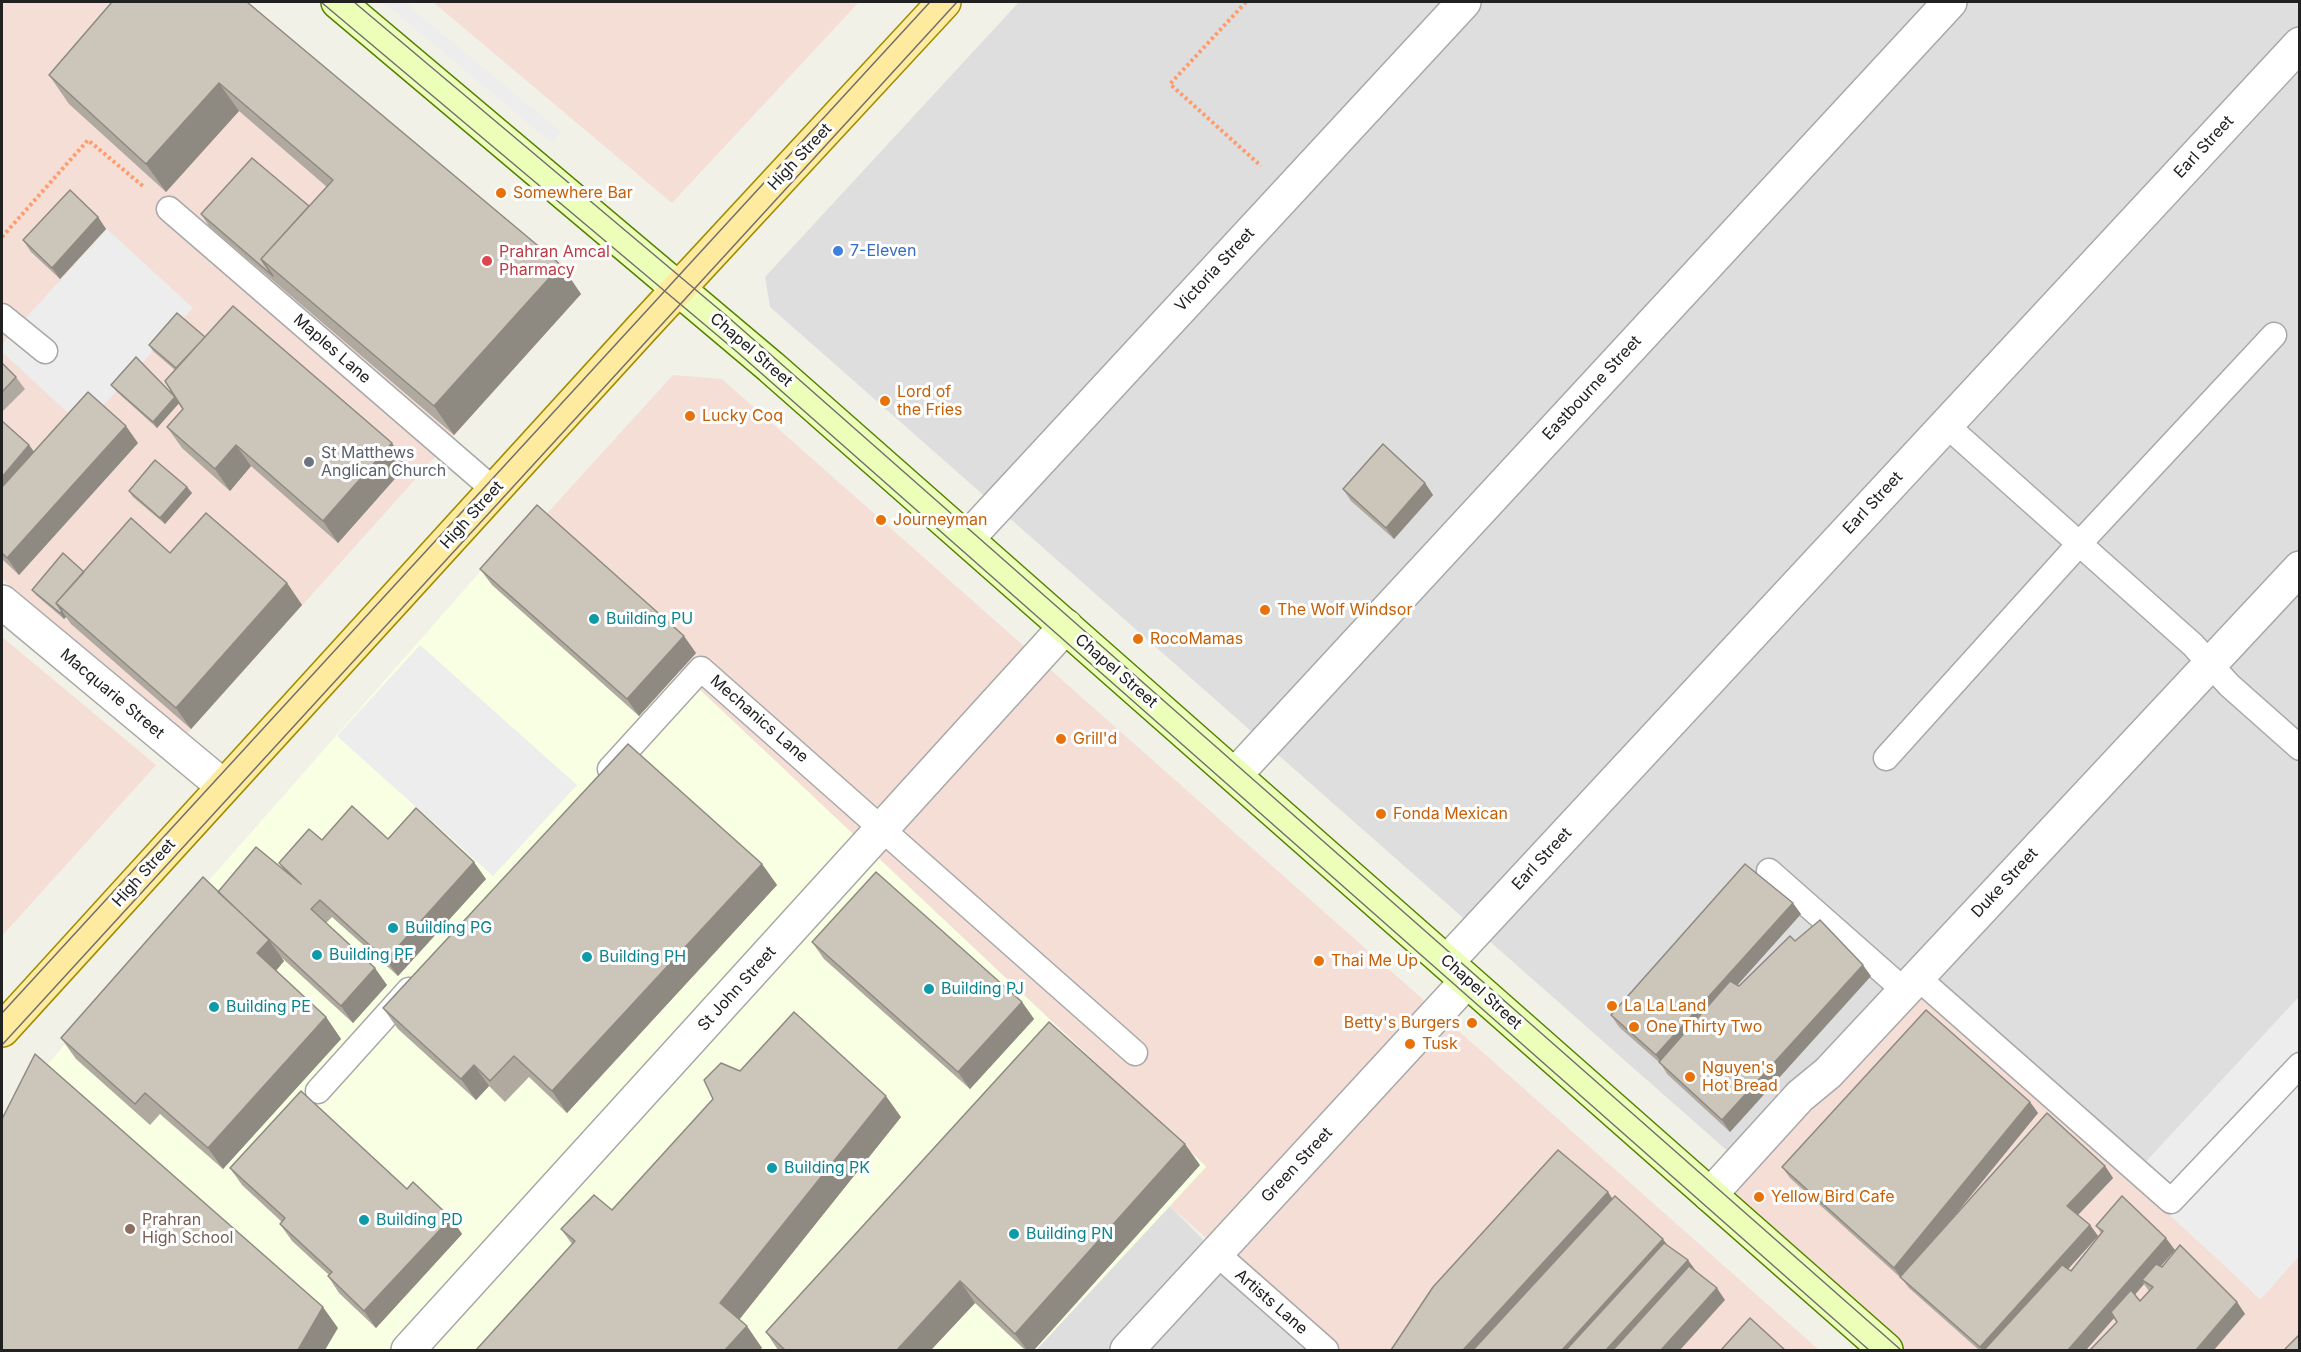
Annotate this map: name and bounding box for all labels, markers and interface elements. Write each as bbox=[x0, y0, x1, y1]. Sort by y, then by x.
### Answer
street label: Earl Street bbox=[2170, 112, 2238, 182]
street label: High Street bbox=[764, 119, 836, 195]
place label: Somewhere Bar bbox=[513, 183, 633, 203]
marker: Somewhere Bar bbox=[494, 186, 508, 200]
street label: Victoria Street bbox=[1171, 224, 1259, 316]
place label: 7-Eleven bbox=[850, 241, 916, 261]
place label: Prahran Amcal Pharmacy bbox=[499, 242, 610, 280]
marker: 7-Eleven bbox=[831, 244, 845, 258]
marker: Prahran Amcal Pharmacy bbox=[480, 254, 494, 268]
street label: Chapel Street bbox=[706, 309, 796, 391]
street label: Maples Lane bbox=[289, 310, 375, 388]
street label: Eastbourne Street bbox=[1539, 332, 1645, 444]
place label: Lord of the Fries bbox=[897, 382, 962, 420]
marker: Lord of the Fries bbox=[878, 394, 892, 408]
place label: Lucky Coq bbox=[702, 406, 783, 426]
marker: Lucky Coq bbox=[683, 409, 697, 423]
place label: St Matthews Anglican Church bbox=[321, 443, 446, 481]
marker: St Matthews Anglican Church bbox=[302, 455, 316, 469]
street label: Earl Street bbox=[1839, 468, 1907, 538]
street label: High Street bbox=[437, 477, 507, 553]
place label: Journeyman bbox=[893, 510, 987, 530]
marker: Journeyman bbox=[874, 513, 888, 527]
place label: The Wolf Windsor bbox=[1277, 600, 1412, 620]
marker: The Wolf Windsor bbox=[1258, 603, 1272, 617]
place label: Building PU bbox=[606, 609, 693, 629]
marker: Building PU bbox=[587, 612, 601, 626]
place label: RocoMamas bbox=[1150, 629, 1243, 649]
street label: Chapel Street bbox=[1071, 630, 1161, 712]
marker: RocoMamas bbox=[1131, 632, 1145, 646]
street label: Macquarie Street bbox=[56, 645, 168, 743]
street label: Mechanics Lane bbox=[706, 671, 812, 767]
place label: Grill'd bbox=[1073, 729, 1117, 749]
marker: Grill'd bbox=[1054, 732, 1068, 746]
place label: Fonda Mexican bbox=[1393, 804, 1508, 824]
marker: Fonda Mexican bbox=[1374, 807, 1388, 821]
street label: Earl Street bbox=[1508, 824, 1576, 894]
street label: High Street bbox=[109, 835, 179, 911]
street label: Duke Street bbox=[1968, 844, 2042, 922]
place label: Building PG bbox=[405, 918, 492, 938]
marker: Building PG bbox=[386, 921, 400, 935]
street label: St John Street bbox=[694, 943, 780, 1035]
place label: Building PF bbox=[329, 945, 414, 965]
place label: Building PH bbox=[599, 947, 686, 967]
marker: Building PF bbox=[310, 948, 324, 962]
marker: Building PH bbox=[580, 950, 594, 964]
street label: Chapel Street bbox=[1436, 950, 1526, 1034]
place label: Thai Me Up bbox=[1331, 951, 1418, 971]
marker: Thai Me Up bbox=[1312, 954, 1326, 968]
place label: Building PJ bbox=[941, 979, 1024, 999]
marker: Building PJ bbox=[922, 982, 936, 996]
place label: La La Land bbox=[1624, 996, 1706, 1016]
place label: Building PE bbox=[226, 997, 311, 1017]
marker: La La Land bbox=[1605, 999, 1619, 1013]
marker: Building PE bbox=[207, 1000, 221, 1014]
place label: Betty's Burgers bbox=[1344, 1013, 1460, 1033]
marker: Betty's Burgers bbox=[1465, 1016, 1479, 1030]
place label: One Thirty Two bbox=[1646, 1017, 1762, 1037]
marker: One Thirty Two bbox=[1627, 1020, 1641, 1034]
place label: Tusk bbox=[1422, 1034, 1458, 1054]
marker: Tusk bbox=[1403, 1037, 1417, 1051]
place label: Nguyen's Hot Bread bbox=[1702, 1058, 1778, 1096]
marker: Nguyen's Hot Bread bbox=[1683, 1070, 1697, 1084]
street label: Green Street bbox=[1257, 1124, 1337, 1206]
place label: Building PK bbox=[784, 1158, 870, 1178]
marker: Building PK bbox=[765, 1161, 779, 1175]
place label: Yellow Bird Cafe bbox=[1771, 1187, 1894, 1207]
marker: Yellow Bird Cafe bbox=[1752, 1190, 1766, 1204]
place label: Prahran High School bbox=[142, 1210, 233, 1248]
place label: Building PD bbox=[376, 1210, 463, 1230]
marker: Building PD bbox=[357, 1213, 371, 1227]
marker: Prahran High School bbox=[123, 1222, 137, 1236]
place label: Building PN bbox=[1026, 1224, 1113, 1244]
marker: Building PN bbox=[1007, 1227, 1021, 1241]
street label: Artists Lane bbox=[1231, 1265, 1311, 1339]

